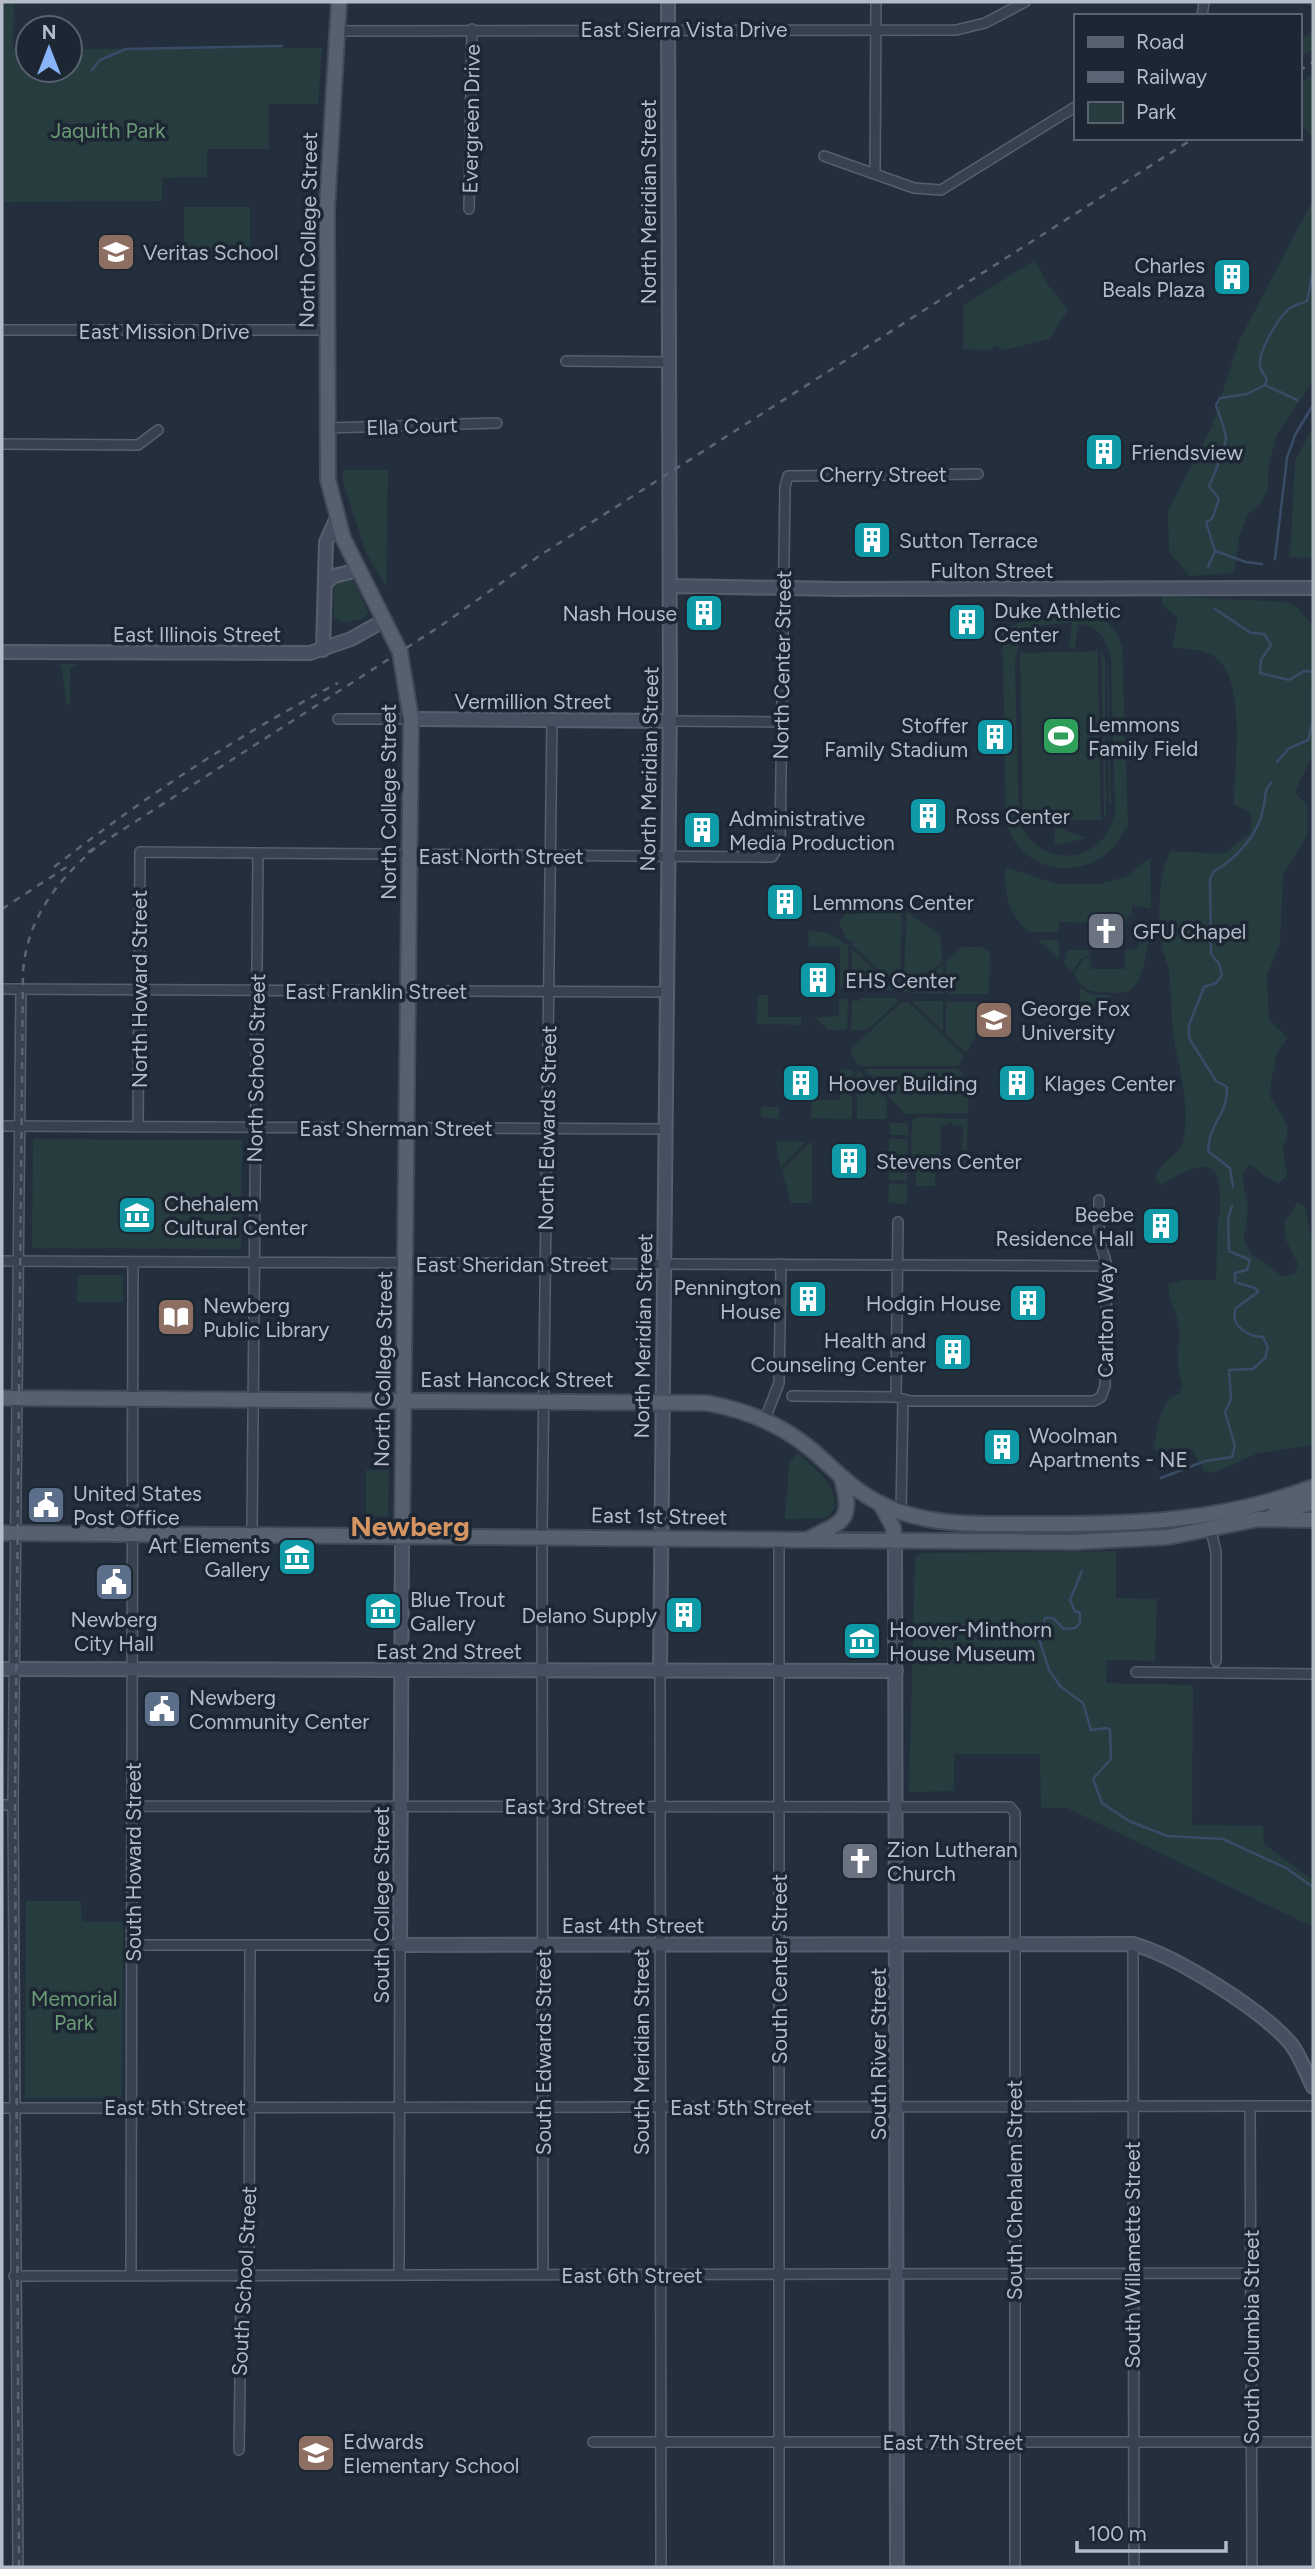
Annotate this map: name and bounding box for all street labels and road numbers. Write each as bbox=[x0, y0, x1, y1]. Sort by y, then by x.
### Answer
street label: East Sierra Vista Drive bbox=[581, 17, 787, 42]
street label: Evergreen Drive bbox=[457, 44, 485, 194]
street label: North Meridian Street bbox=[636, 99, 661, 305]
street label: North College Street bbox=[294, 132, 322, 328]
street label: East Mission Drive bbox=[79, 319, 249, 344]
street label: Ella Court bbox=[366, 412, 458, 440]
street label: Cherry Street bbox=[819, 462, 947, 487]
street label: Fulton Street bbox=[930, 558, 1054, 583]
street label: North Center Street bbox=[768, 570, 796, 760]
street label: East Illinois Street bbox=[113, 622, 281, 647]
street label: North Meridian Street bbox=[635, 666, 663, 872]
street label: Vermillion Street bbox=[454, 689, 612, 714]
street label: North College Street bbox=[376, 704, 401, 900]
street label: East North Street bbox=[418, 844, 584, 869]
street label: North Howard Street bbox=[127, 890, 152, 1088]
street label: North School Street bbox=[242, 973, 270, 1163]
street label: East Franklin Street bbox=[285, 979, 467, 1004]
street label: North Edwards Street bbox=[533, 1025, 561, 1231]
street label: East Sherman Street bbox=[299, 1116, 493, 1141]
street label: North Meridian Street bbox=[629, 1233, 657, 1439]
street label: East Sheridan Street bbox=[416, 1252, 608, 1277]
street label: Carlton Way bbox=[1093, 1262, 1118, 1378]
street label: North College Street bbox=[369, 1271, 397, 1467]
street label: East Hancock Street bbox=[420, 1367, 614, 1392]
street label: East 1st Street bbox=[591, 1502, 727, 1530]
street label: East 2nd Street bbox=[376, 1639, 522, 1664]
street label: South Howard Street bbox=[121, 1762, 146, 1962]
street label: East 3rd Street bbox=[505, 1794, 645, 1819]
street label: South College Street bbox=[369, 1806, 394, 2004]
street label: South Center Street bbox=[767, 1874, 792, 2064]
street label: East 4th Street bbox=[562, 1913, 704, 1938]
street label: South Edwards Street bbox=[531, 1949, 556, 2155]
street label: South Meridian Street bbox=[629, 1949, 654, 2155]
street label: South River Street bbox=[866, 1968, 891, 2140]
street label: South Chehalem Street bbox=[1002, 2080, 1027, 2300]
street label: East 5th Street bbox=[104, 2095, 246, 2120]
street label: East 5th Street bbox=[670, 2095, 812, 2120]
street label: South Willamette Street bbox=[1120, 2141, 1145, 2369]
street label: South School Street bbox=[227, 2185, 261, 2377]
street label: South Columbia Street bbox=[1239, 2229, 1264, 2445]
street label: East 6th Street bbox=[561, 2263, 703, 2288]
street label: East 7th Street bbox=[883, 2430, 1024, 2455]

